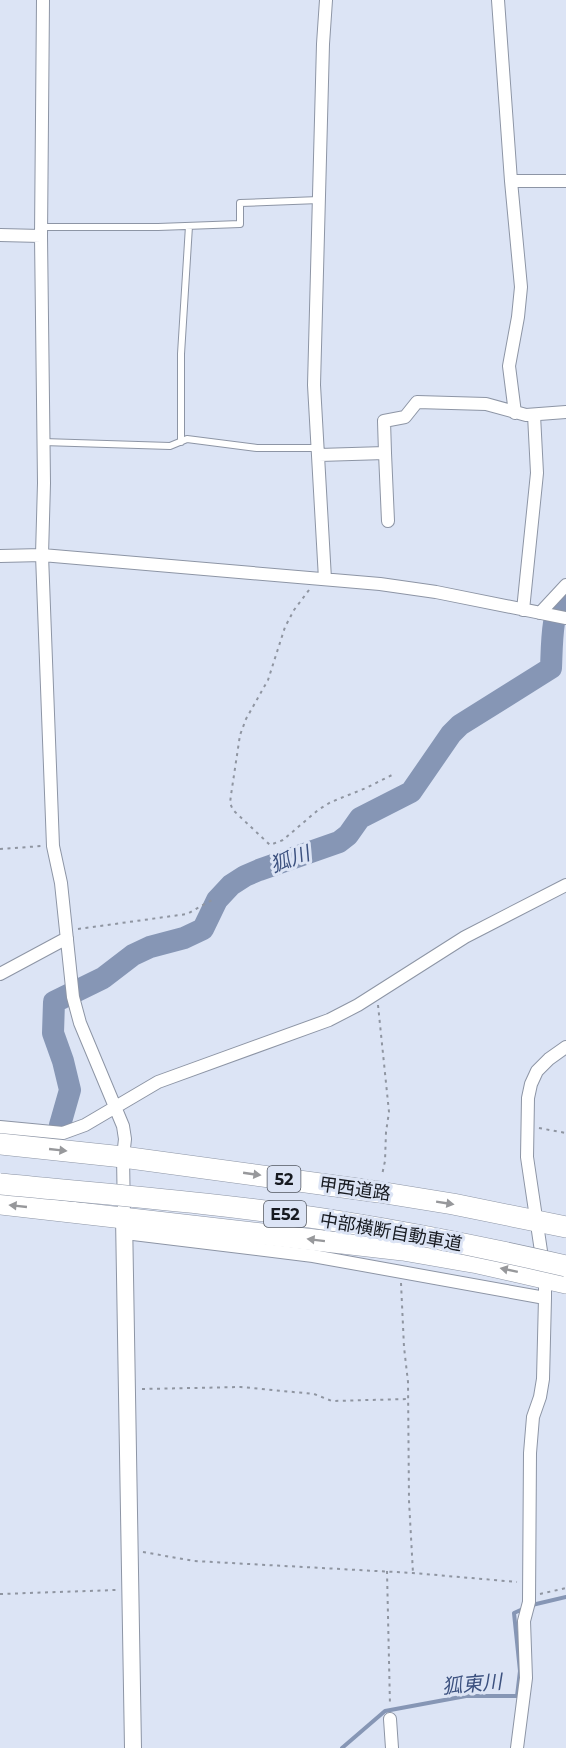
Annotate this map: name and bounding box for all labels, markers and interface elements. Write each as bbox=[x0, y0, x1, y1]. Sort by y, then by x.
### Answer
water label: 狐川 bbox=[267, 840, 315, 877]
one-way arrow bbox=[49, 1146, 68, 1155]
road number: 52 bbox=[268, 1166, 300, 1192]
one-way arrow bbox=[242, 1170, 261, 1179]
street label: 甲西道路 bbox=[318, 1173, 392, 1205]
one-way arrow bbox=[435, 1199, 454, 1208]
one-way arrow bbox=[9, 1201, 28, 1211]
road number: E52 bbox=[264, 1201, 306, 1227]
street label: 中部横断自動車道 bbox=[318, 1209, 464, 1255]
one-way arrow bbox=[307, 1235, 326, 1245]
one-way arrow bbox=[499, 1265, 518, 1274]
water label: 狐東川 bbox=[441, 1669, 505, 1699]

